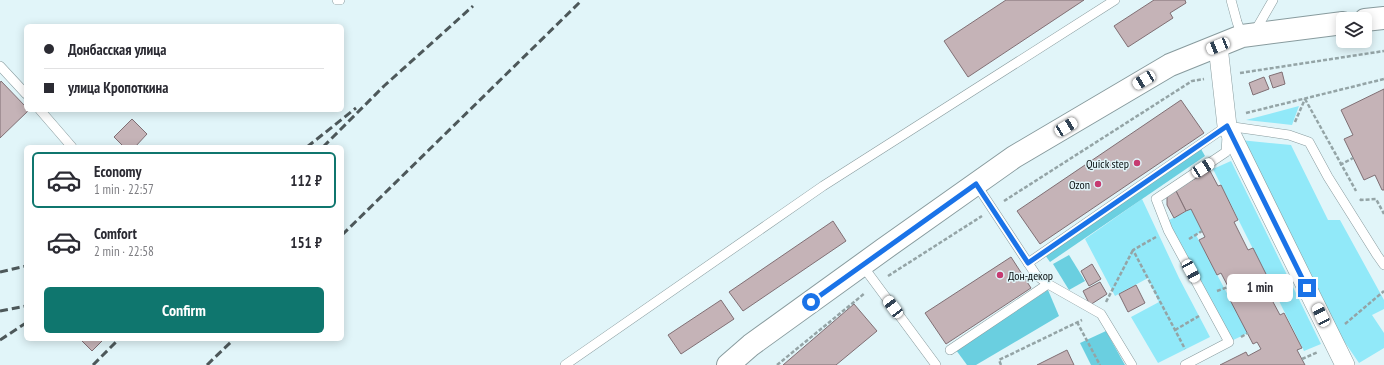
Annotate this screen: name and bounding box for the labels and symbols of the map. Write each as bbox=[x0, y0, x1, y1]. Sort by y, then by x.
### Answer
car bbox=[1205, 36, 1231, 56]
car bbox=[1131, 69, 1157, 91]
car bbox=[1053, 116, 1079, 138]
place label: Quick step bbox=[1086, 156, 1129, 171]
car bbox=[1190, 156, 1216, 180]
marker: Quick step bbox=[1132, 158, 1142, 168]
place label: Ozon bbox=[1069, 177, 1090, 192]
marker: Ozon bbox=[1093, 179, 1103, 189]
car bbox=[1180, 258, 1202, 284]
place label: Дон-декор bbox=[1008, 268, 1053, 283]
marker: Дон-декор bbox=[995, 270, 1005, 280]
callout: 1 min bbox=[1227, 274, 1293, 302]
route end bbox=[1298, 279, 1316, 297]
route start bbox=[802, 293, 820, 311]
car bbox=[881, 294, 905, 320]
car bbox=[1310, 302, 1332, 328]

